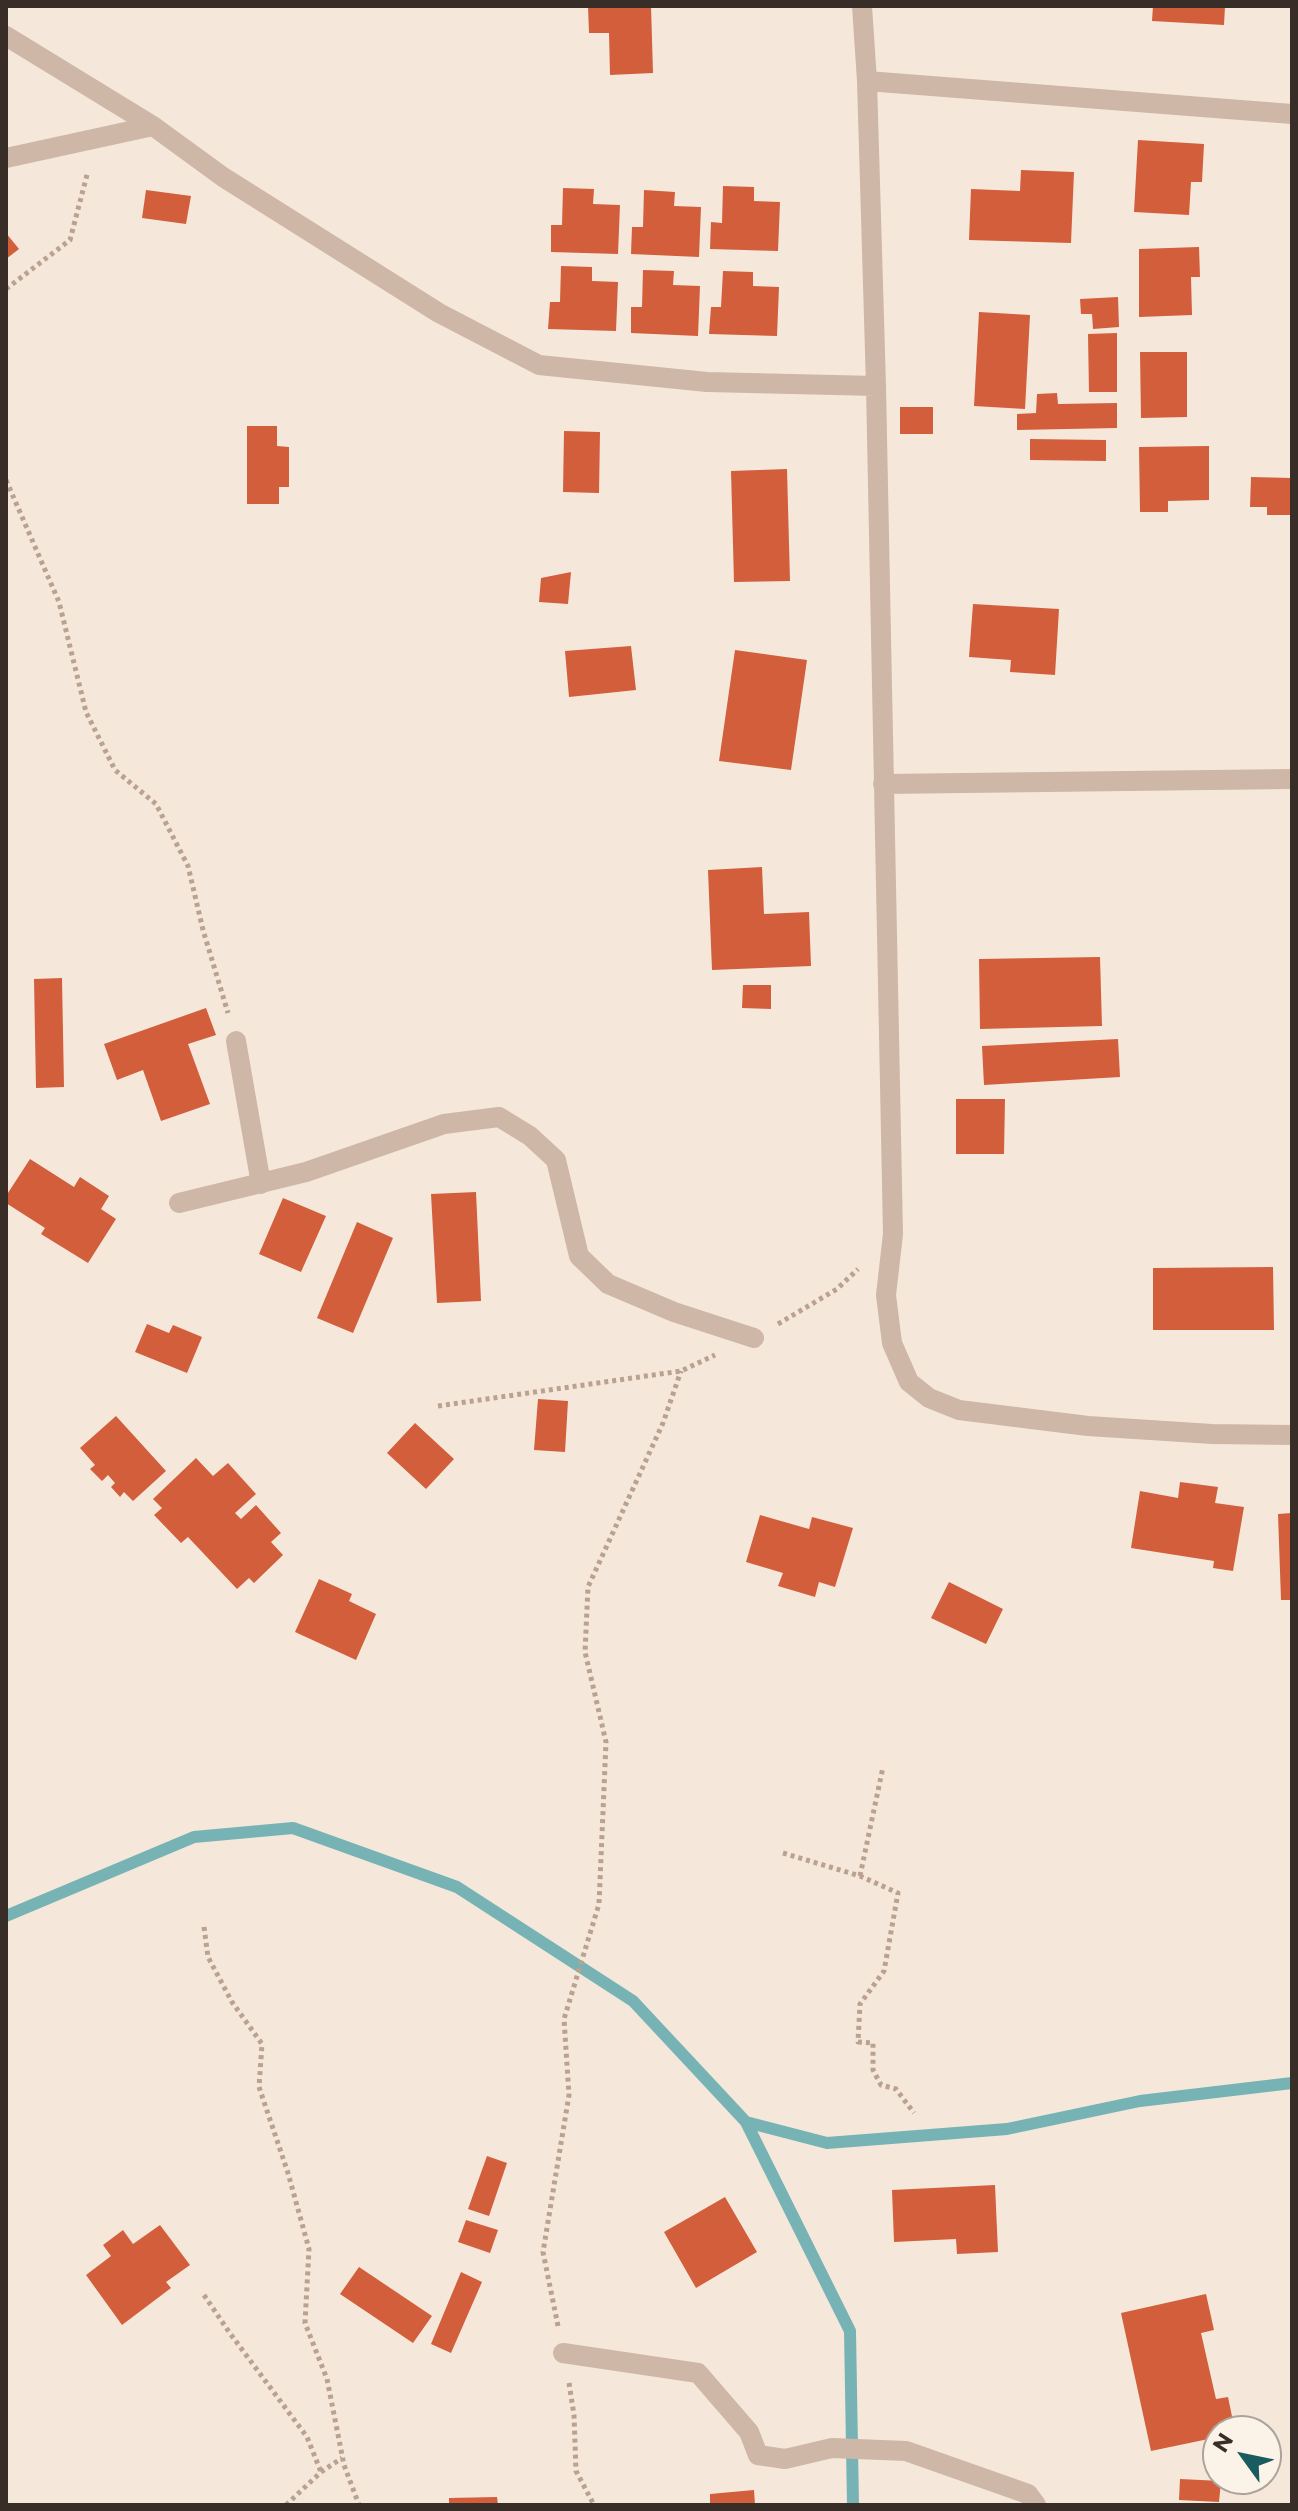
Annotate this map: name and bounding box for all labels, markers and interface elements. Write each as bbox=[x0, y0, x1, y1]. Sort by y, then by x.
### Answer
north arrow bbox=[1202, 2415, 1282, 2495]
text: N bbox=[1207, 2428, 1239, 2458]

